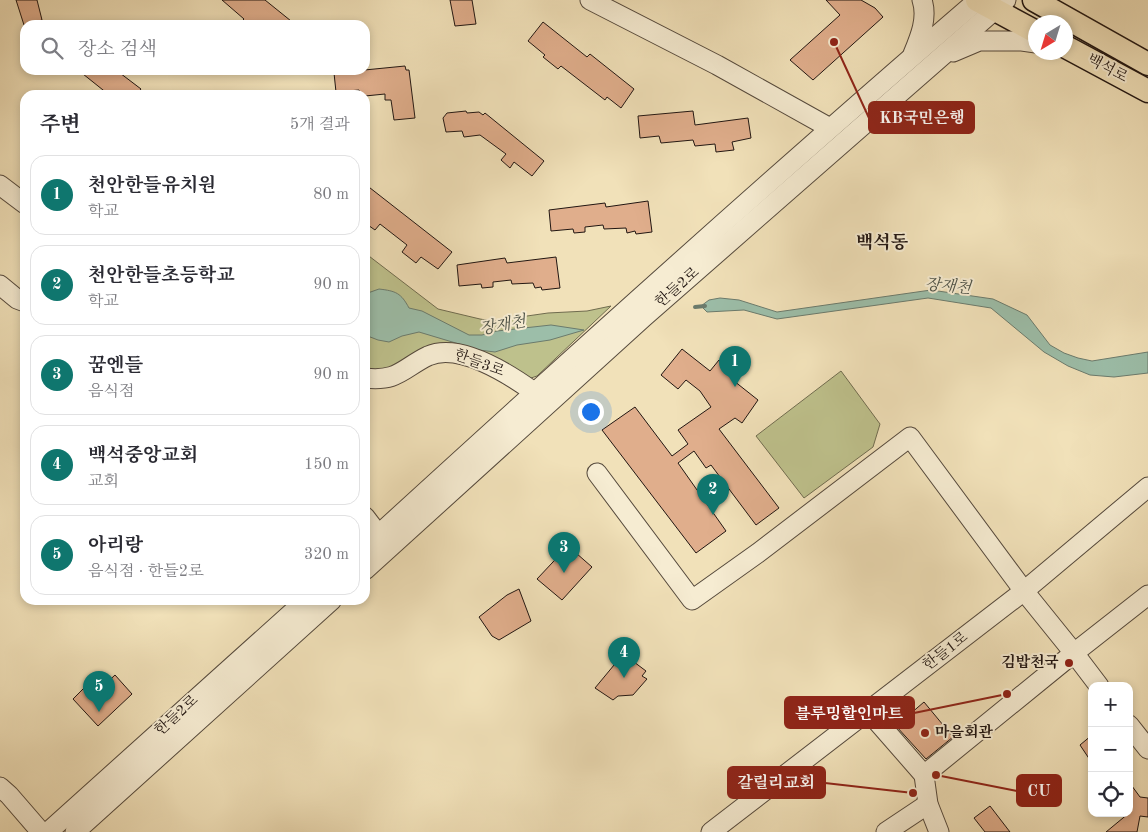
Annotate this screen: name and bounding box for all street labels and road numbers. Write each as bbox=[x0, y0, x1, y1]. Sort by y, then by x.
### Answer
street label: 백석로 bbox=[1084, 50, 1131, 86]
street label: 한들2로 bbox=[652, 263, 703, 311]
street label: 한들3로 bbox=[452, 346, 507, 380]
street label: 한들1로 bbox=[920, 628, 972, 674]
street label: 한들2로 bbox=[151, 691, 202, 739]

